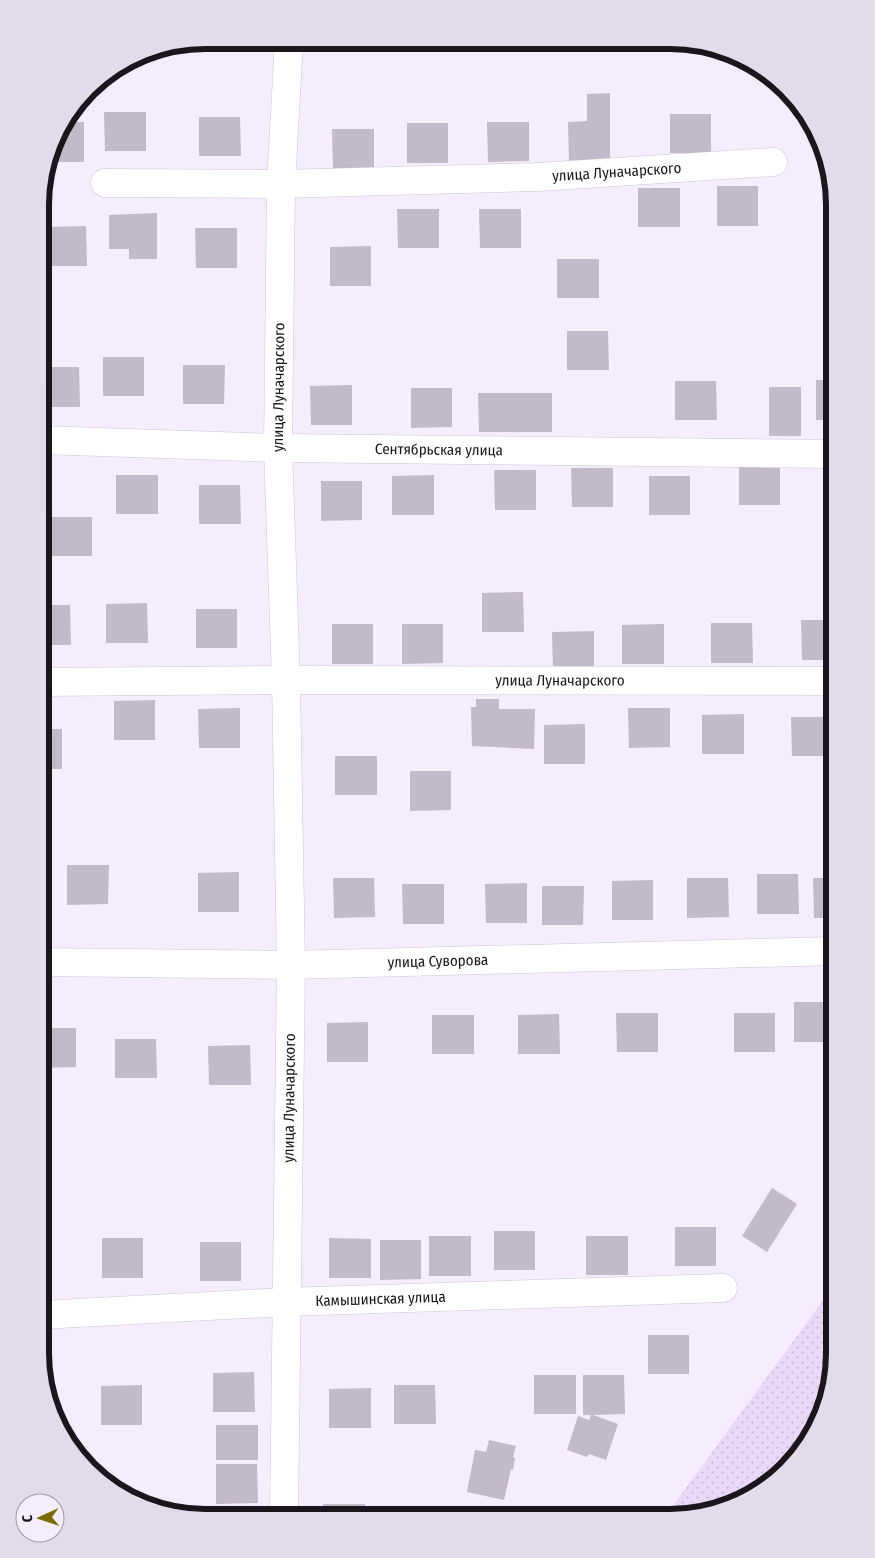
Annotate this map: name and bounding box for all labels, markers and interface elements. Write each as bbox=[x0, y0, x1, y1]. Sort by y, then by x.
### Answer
street label: улица Луначарского bbox=[552, 159, 682, 185]
street label: улица Луначарского bbox=[269, 322, 288, 452]
street label: Сентябрьская улица bbox=[375, 440, 503, 459]
street label: улица Луначарского bbox=[495, 671, 625, 690]
street label: улица Суворова bbox=[387, 951, 489, 972]
street label: улица Луначарского bbox=[279, 1033, 299, 1163]
street label: Камышинская улица bbox=[315, 1288, 446, 1310]
north arrow bbox=[15, 1493, 65, 1543]
text: С bbox=[19, 1514, 36, 1523]

